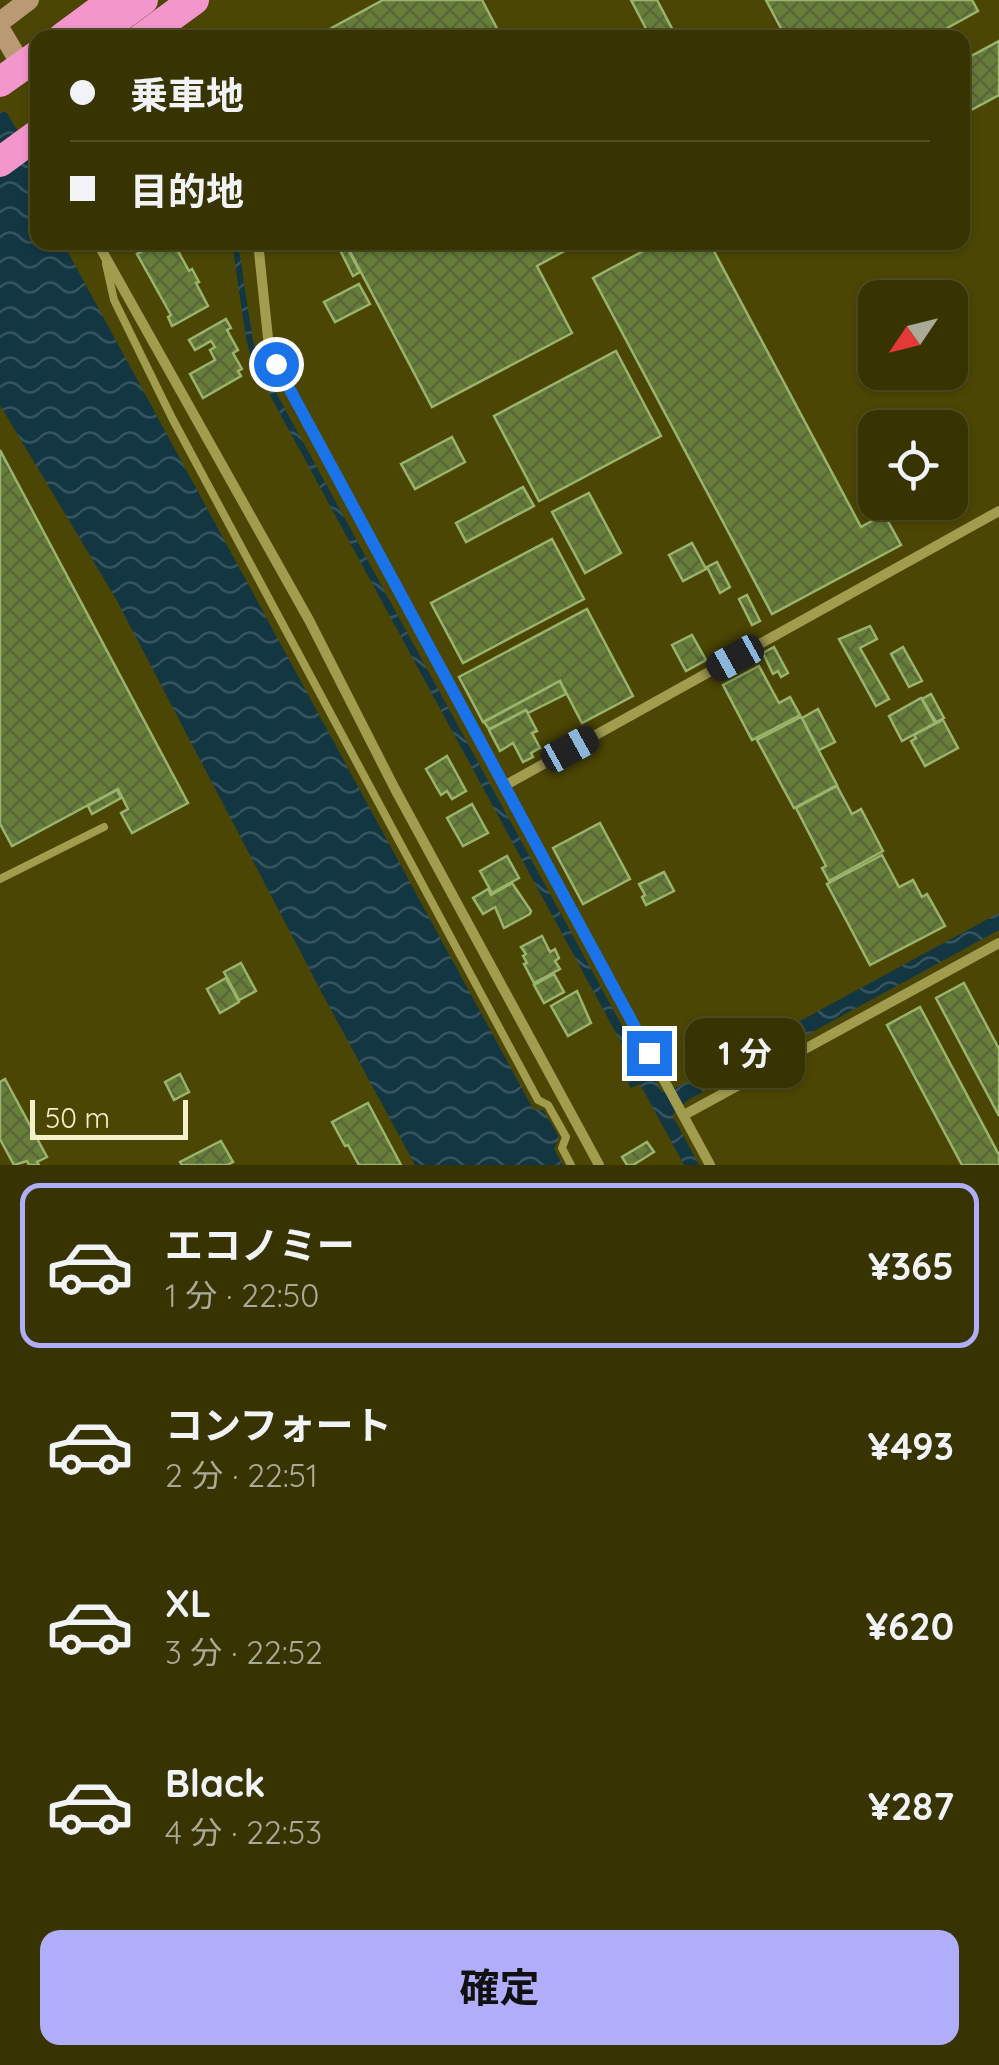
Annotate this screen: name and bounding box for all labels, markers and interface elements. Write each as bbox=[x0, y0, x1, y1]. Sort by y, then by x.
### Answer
text: 乗車地 bbox=[130, 71, 244, 119]
text: 目的地 bbox=[130, 167, 244, 215]
north arrow bbox=[858, 280, 968, 390]
map controls bbox=[858, 280, 968, 520]
route start bbox=[254, 342, 299, 387]
button: locate bbox=[858, 410, 968, 520]
car bbox=[701, 630, 769, 686]
car bbox=[536, 721, 604, 777]
callout: 1 分 bbox=[684, 1018, 804, 1088]
route end bbox=[627, 1031, 672, 1076]
text: 1 分 bbox=[718, 1033, 772, 1073]
scale bar bbox=[30, 1095, 188, 1140]
text: 50 m bbox=[45, 1100, 110, 1135]
icon: car bbox=[45, 1221, 135, 1311]
text: エコノミー bbox=[165, 1221, 355, 1269]
text: ¥365 bbox=[868, 1242, 954, 1290]
text: 1 分 · 22:50 bbox=[165, 1275, 319, 1315]
icon: car bbox=[45, 1401, 135, 1491]
text: コンフォート bbox=[165, 1401, 392, 1449]
text: ¥493 bbox=[868, 1422, 954, 1470]
text: 2 分 · 22:51 bbox=[165, 1455, 318, 1495]
text: XL bbox=[165, 1579, 211, 1627]
icon: car bbox=[45, 1581, 135, 1671]
text: ¥620 bbox=[865, 1602, 954, 1650]
text: 3 分 · 22:52 bbox=[165, 1632, 323, 1672]
text: Black bbox=[165, 1759, 265, 1807]
icon: car bbox=[45, 1761, 135, 1851]
text: ¥287 bbox=[868, 1782, 954, 1830]
text: 4 分 · 22:53 bbox=[165, 1812, 322, 1852]
button: 確定 bbox=[40, 1930, 959, 2045]

